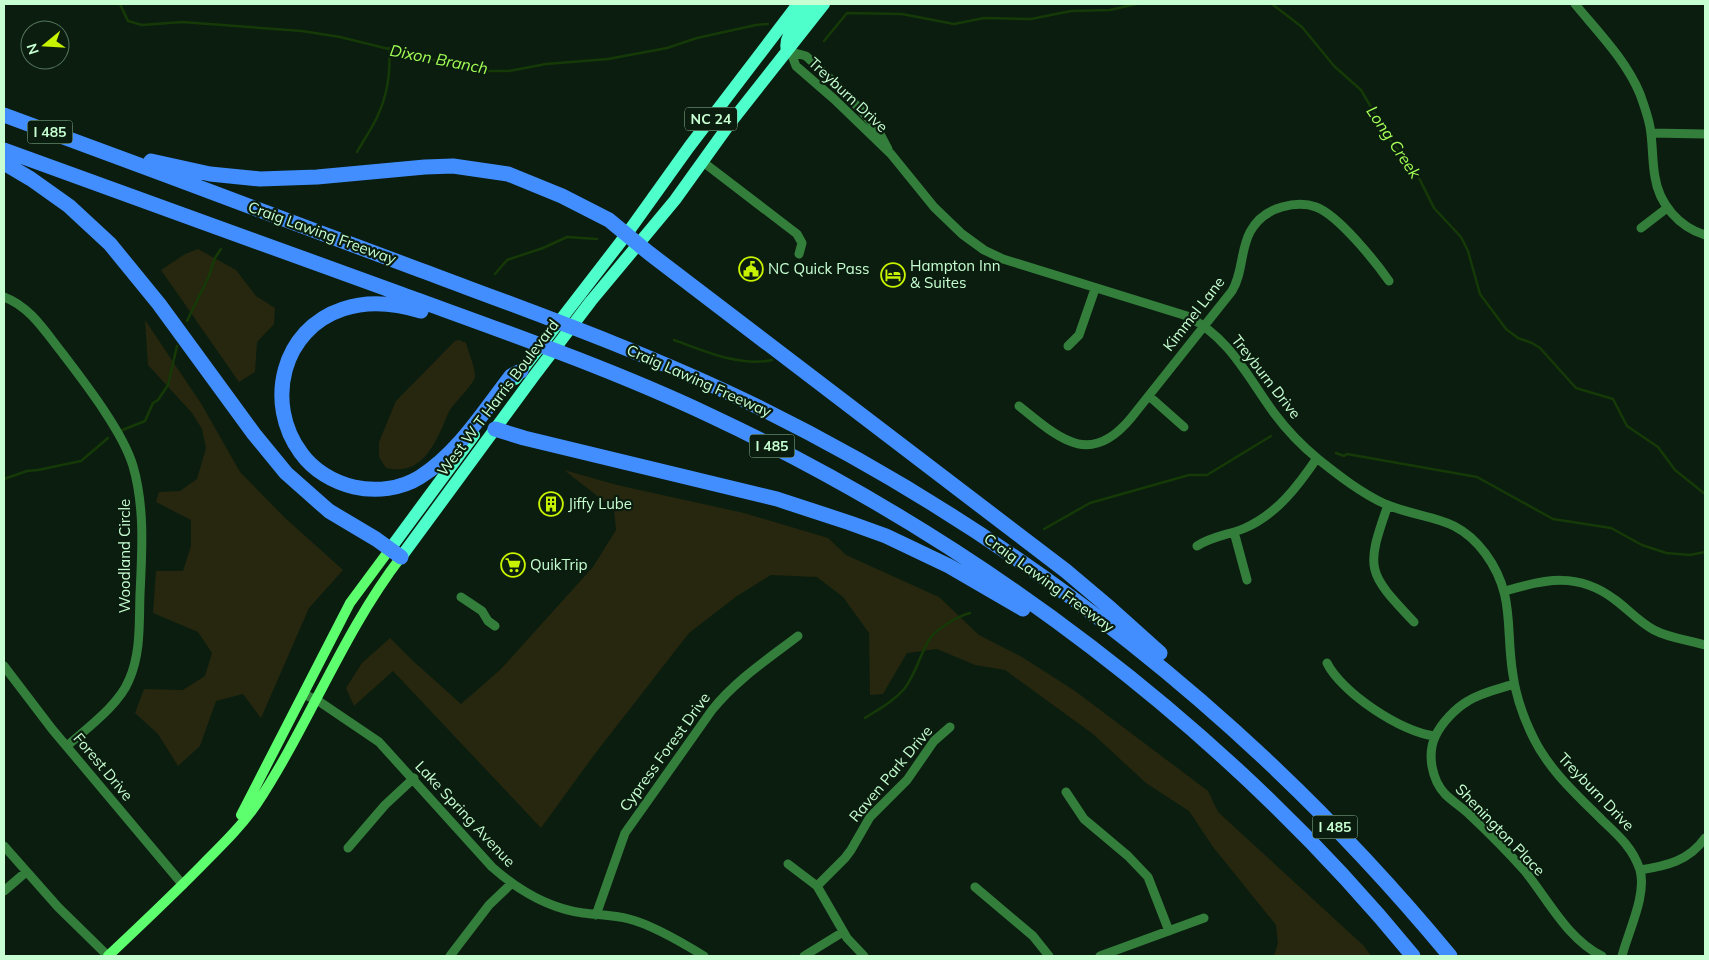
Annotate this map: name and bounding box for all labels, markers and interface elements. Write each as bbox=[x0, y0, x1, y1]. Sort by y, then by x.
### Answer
north arrow bbox=[20, 20, 70, 70]
water label: Dixon Branch bbox=[388, 40, 490, 78]
text: N bbox=[22, 41, 43, 57]
street label: Treyburn Drive bbox=[805, 53, 892, 136]
water label: Long Creek bbox=[1362, 102, 1426, 183]
road number: NC 24 bbox=[685, 108, 737, 130]
road number: I 485 bbox=[28, 120, 72, 144]
street label: Craig Lawing Freeway bbox=[246, 197, 399, 268]
public building icon: NC Quick Pass bbox=[738, 256, 764, 282]
place label: Hampton Inn & Suites bbox=[910, 256, 1001, 292]
place label: NC Quick Pass bbox=[768, 259, 870, 278]
hotel icon: Hampton Inn & Suites bbox=[880, 262, 906, 288]
street label: Kimmel Lane bbox=[1159, 273, 1229, 355]
street label: West W T Harris Boulevard bbox=[433, 316, 563, 480]
street label: Treyburn Drive bbox=[1228, 331, 1305, 422]
street label: Craig Lawing Freeway bbox=[624, 340, 774, 421]
road number: I 485 bbox=[750, 434, 794, 458]
building icon: Jiffy Lube bbox=[538, 491, 564, 517]
place label: Jiffy Lube bbox=[568, 494, 632, 513]
street label: Woodland Circle bbox=[115, 499, 134, 613]
street label: Craig Lawing Freeway bbox=[981, 529, 1118, 636]
supermarket icon: QuikTrip bbox=[500, 552, 526, 578]
place label: QuikTrip bbox=[530, 555, 587, 574]
street label: Cypress Forest Drive bbox=[615, 689, 714, 815]
street label: Raven Park Drive bbox=[845, 722, 936, 826]
street label: Forest Drive bbox=[69, 729, 137, 805]
street label: Treyburn Drive bbox=[1554, 749, 1638, 835]
street label: Lake Spring Avenue bbox=[411, 757, 519, 871]
street label: Shenington Place bbox=[1452, 780, 1549, 880]
road number: I 485 bbox=[1312, 816, 1358, 839]

